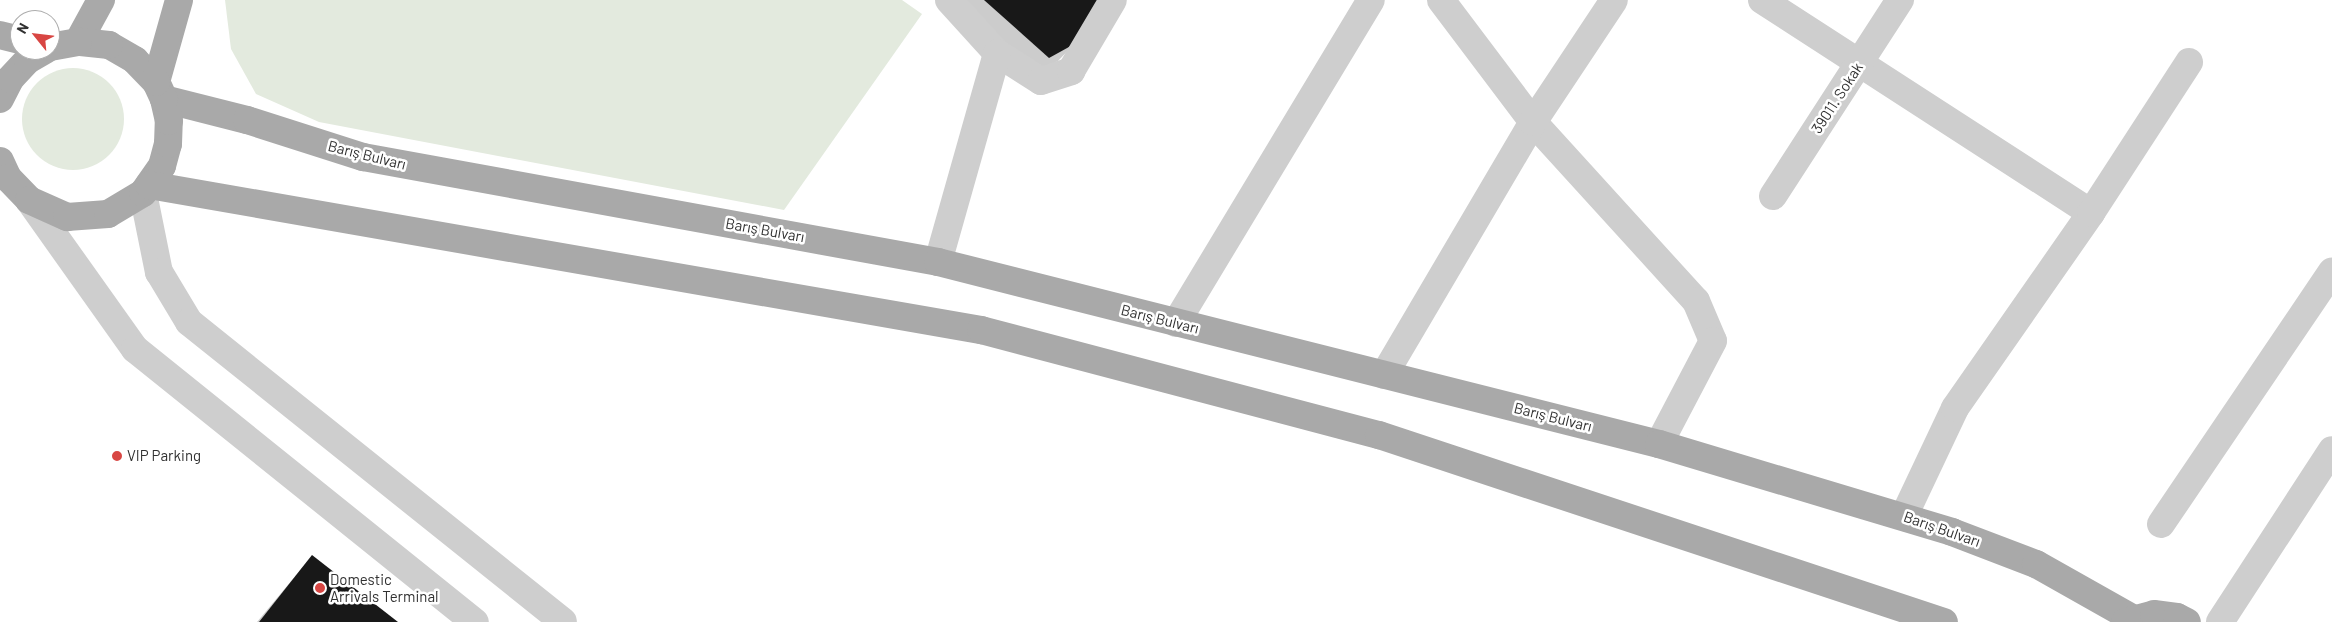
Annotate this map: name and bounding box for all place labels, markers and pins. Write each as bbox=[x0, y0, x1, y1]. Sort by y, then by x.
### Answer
place label: VIP Parking bbox=[127, 447, 201, 465]
marker: VIP Parking bbox=[111, 450, 123, 462]
place label: Domestic Arrivals Terminal bbox=[330, 570, 439, 605]
marker: Domestic Arrivals Terminal bbox=[314, 582, 326, 594]

